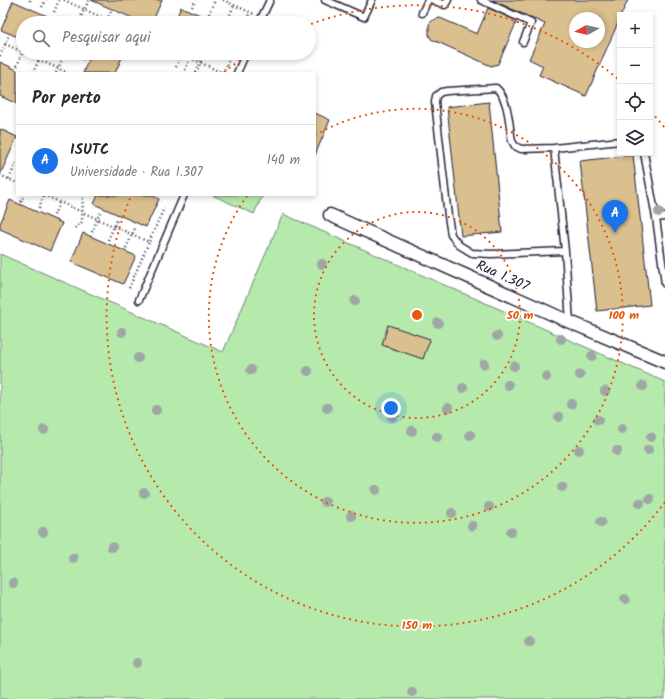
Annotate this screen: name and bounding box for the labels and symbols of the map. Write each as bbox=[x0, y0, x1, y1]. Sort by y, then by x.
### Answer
north arrow bbox=[569, 12, 605, 48]
pin: A bbox=[602, 200, 628, 233]
street label: Rua 1.307 bbox=[472, 254, 533, 298]
text: 50 m bbox=[506, 306, 534, 325]
text: 100 m bbox=[609, 306, 639, 325]
centre of rings bbox=[410, 308, 424, 322]
your location bbox=[381, 398, 401, 418]
text: 150 m bbox=[402, 616, 432, 635]

